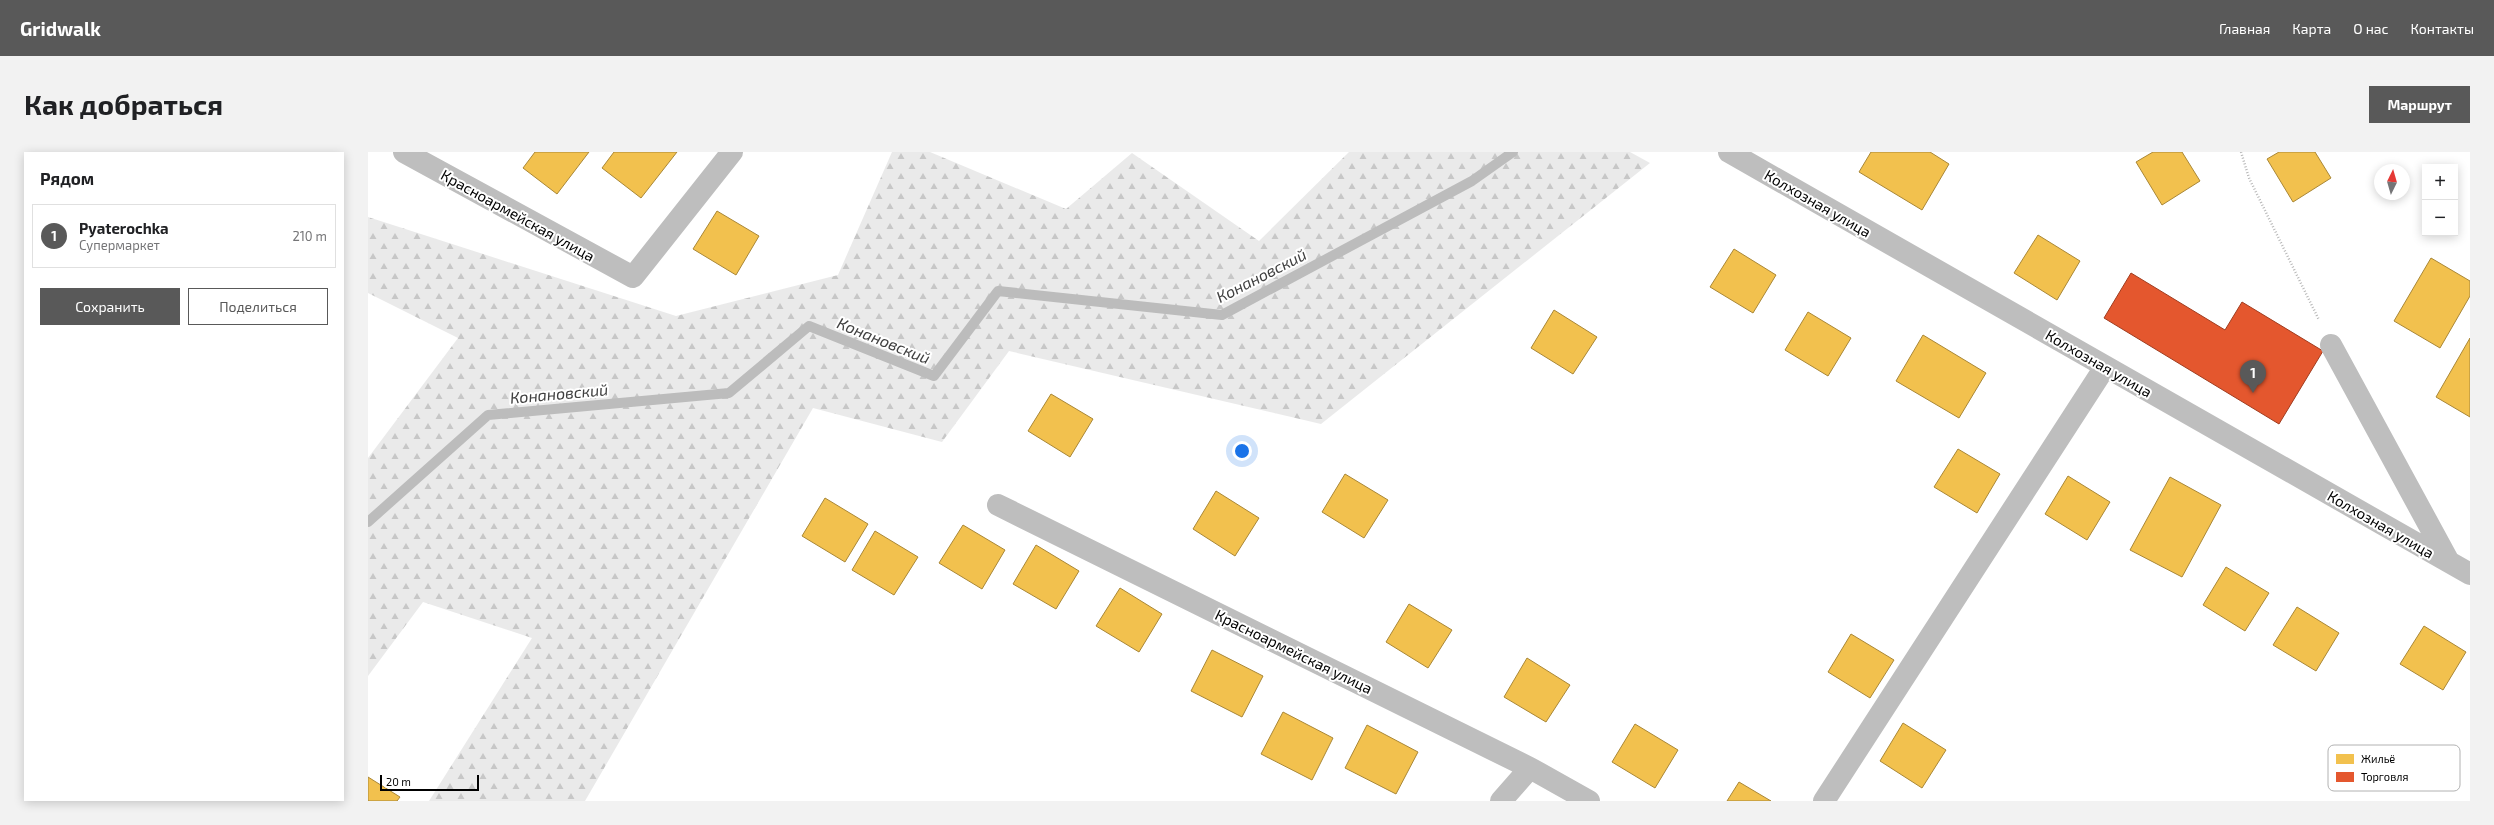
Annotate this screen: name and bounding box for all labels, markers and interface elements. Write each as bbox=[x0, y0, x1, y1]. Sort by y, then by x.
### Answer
text: Gridwalk bbox=[20, 17, 101, 40]
text: Главная bbox=[2219, 20, 2270, 37]
text: Карта bbox=[2292, 20, 2331, 37]
text: О нас bbox=[2353, 20, 2389, 37]
text: Контакты bbox=[2411, 20, 2474, 37]
button: Маршрут bbox=[2369, 86, 2470, 123]
text: Как добраться bbox=[24, 87, 223, 121]
north arrow bbox=[2374, 164, 2410, 200]
map controls bbox=[2422, 164, 2458, 236]
button: + bbox=[2422, 164, 2458, 200]
street label: Красноармейская улица bbox=[438, 165, 598, 266]
street label: Колхозная улица bbox=[1761, 165, 1874, 242]
text: Рядом bbox=[40, 168, 94, 188]
button: − bbox=[2422, 200, 2458, 236]
text: Pyaterochka bbox=[79, 219, 169, 237]
text: 1 bbox=[51, 228, 57, 244]
text: 210 m bbox=[292, 228, 327, 244]
text: Супермаркет bbox=[79, 237, 160, 253]
water label: Конановский bbox=[1213, 244, 1309, 306]
button: Сохранить bbox=[40, 288, 180, 325]
button: Поделиться bbox=[188, 288, 328, 325]
water label: Конановский bbox=[835, 313, 933, 367]
street label: Колхозная улица bbox=[2042, 325, 2155, 402]
pin: 1 bbox=[2240, 360, 2266, 393]
water label: Конановский bbox=[509, 379, 609, 407]
your location bbox=[1232, 441, 1252, 461]
street label: Колхозная улица bbox=[2324, 486, 2437, 563]
street label: Красноармейская улица bbox=[1212, 605, 1376, 698]
legend bbox=[2328, 745, 2460, 791]
text: Жильё bbox=[2361, 752, 2395, 765]
text: Торговля bbox=[2361, 770, 2408, 783]
scale bar bbox=[380, 773, 479, 792]
text: 20 m bbox=[386, 775, 411, 788]

